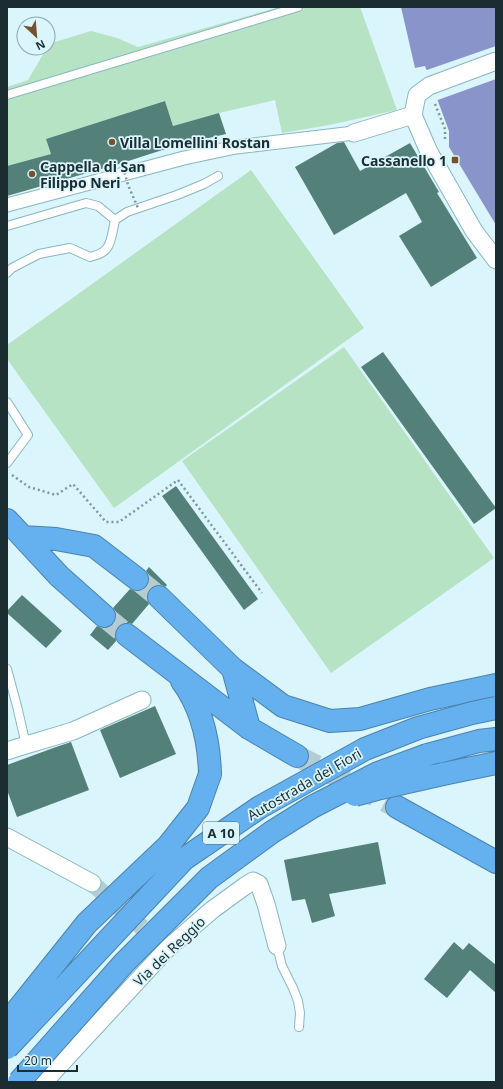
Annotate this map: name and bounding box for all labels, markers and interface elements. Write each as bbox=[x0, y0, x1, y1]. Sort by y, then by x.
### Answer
north arrow bbox=[16, 16, 56, 56]
text: N bbox=[33, 37, 48, 54]
place label: Villa Lomellini Rostan bbox=[120, 133, 270, 152]
marker: Villa Lomellini Rostan bbox=[107, 137, 117, 147]
place label: Cassanello 1 bbox=[361, 151, 447, 170]
marker: Cassanello 1 bbox=[450, 155, 460, 165]
place label: Cappella di San Filippo Neri bbox=[40, 157, 146, 192]
marker: Cappella di San Filippo Neri bbox=[27, 169, 37, 179]
street label: Autostrada dei Fiori bbox=[243, 744, 365, 824]
road number: A 10 bbox=[203, 822, 239, 844]
street label: Via dei Reggio bbox=[129, 912, 209, 990]
scale bar bbox=[18, 1047, 77, 1073]
text: 20 m bbox=[24, 1052, 52, 1069]

